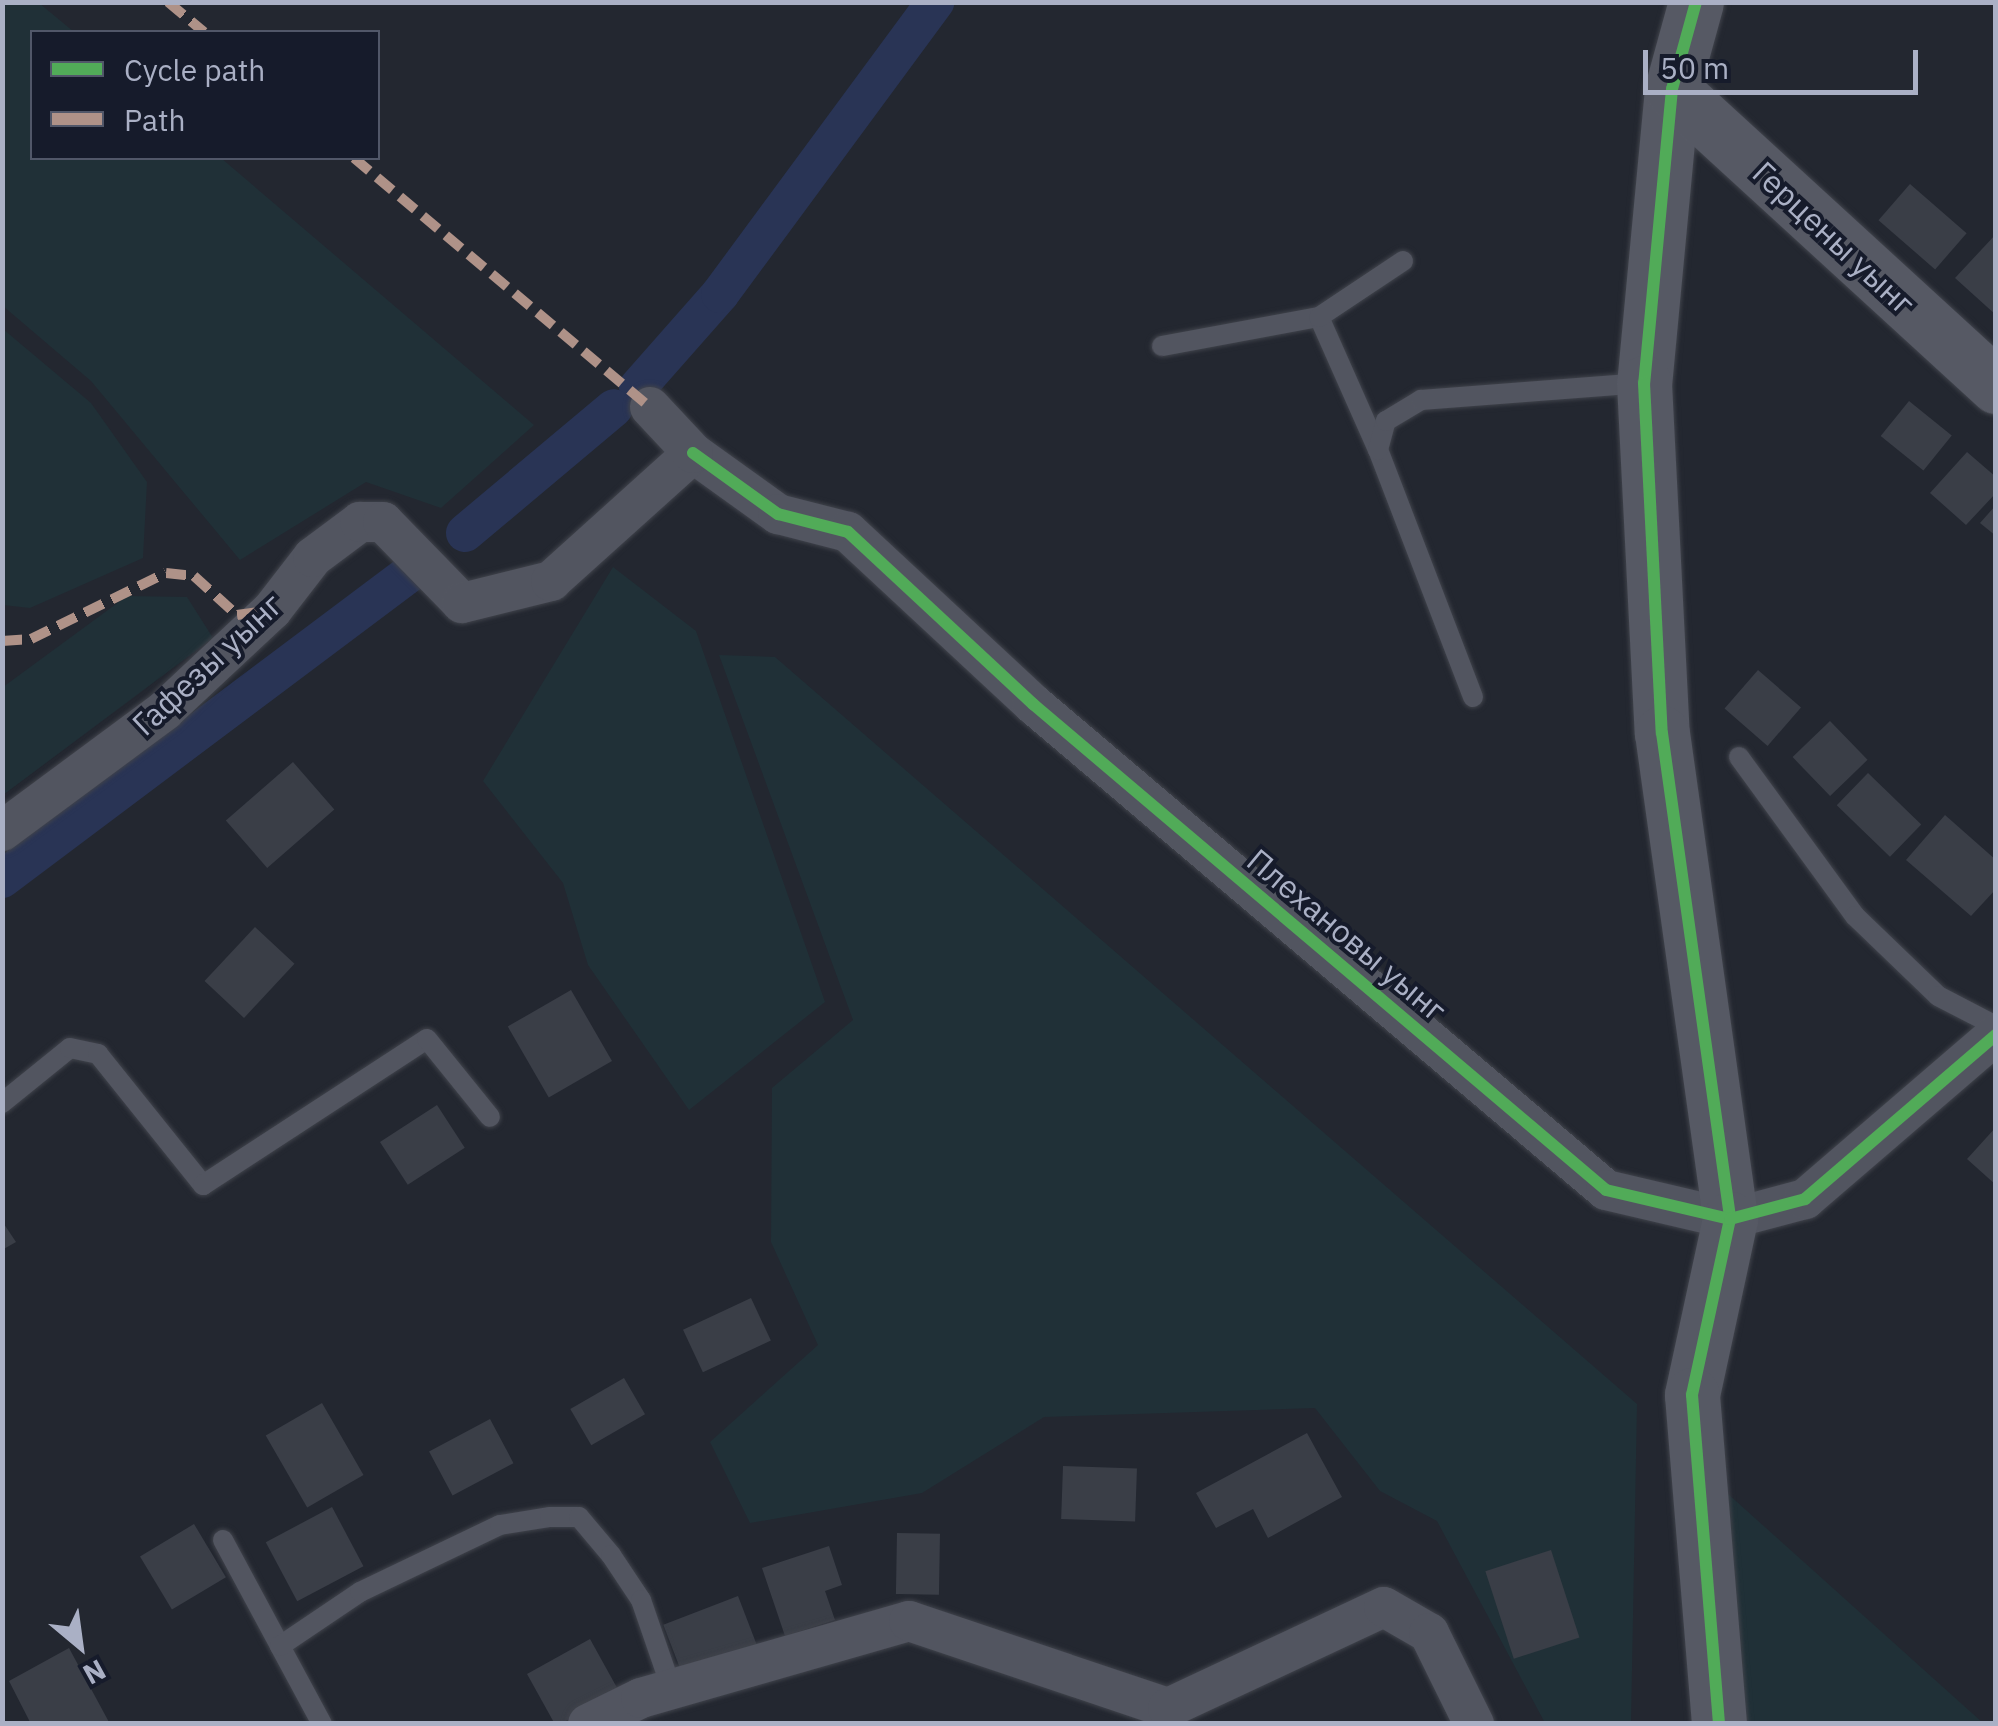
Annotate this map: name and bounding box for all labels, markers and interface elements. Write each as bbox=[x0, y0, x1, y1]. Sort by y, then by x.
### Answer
legend bbox=[30, 30, 380, 160]
scale bar bbox=[1648, 30, 1923, 92]
text: 50 m bbox=[1660, 48, 1729, 87]
text: Cycle path bbox=[124, 50, 265, 89]
text: Path bbox=[124, 100, 185, 139]
street label: Герцены уынг bbox=[1745, 153, 1923, 323]
street label: Гафезы уынг bbox=[124, 585, 290, 743]
street label: Плехановы уынг bbox=[1240, 841, 1454, 1029]
north arrow bbox=[30, 1596, 130, 1696]
text: N bbox=[77, 1652, 113, 1694]

